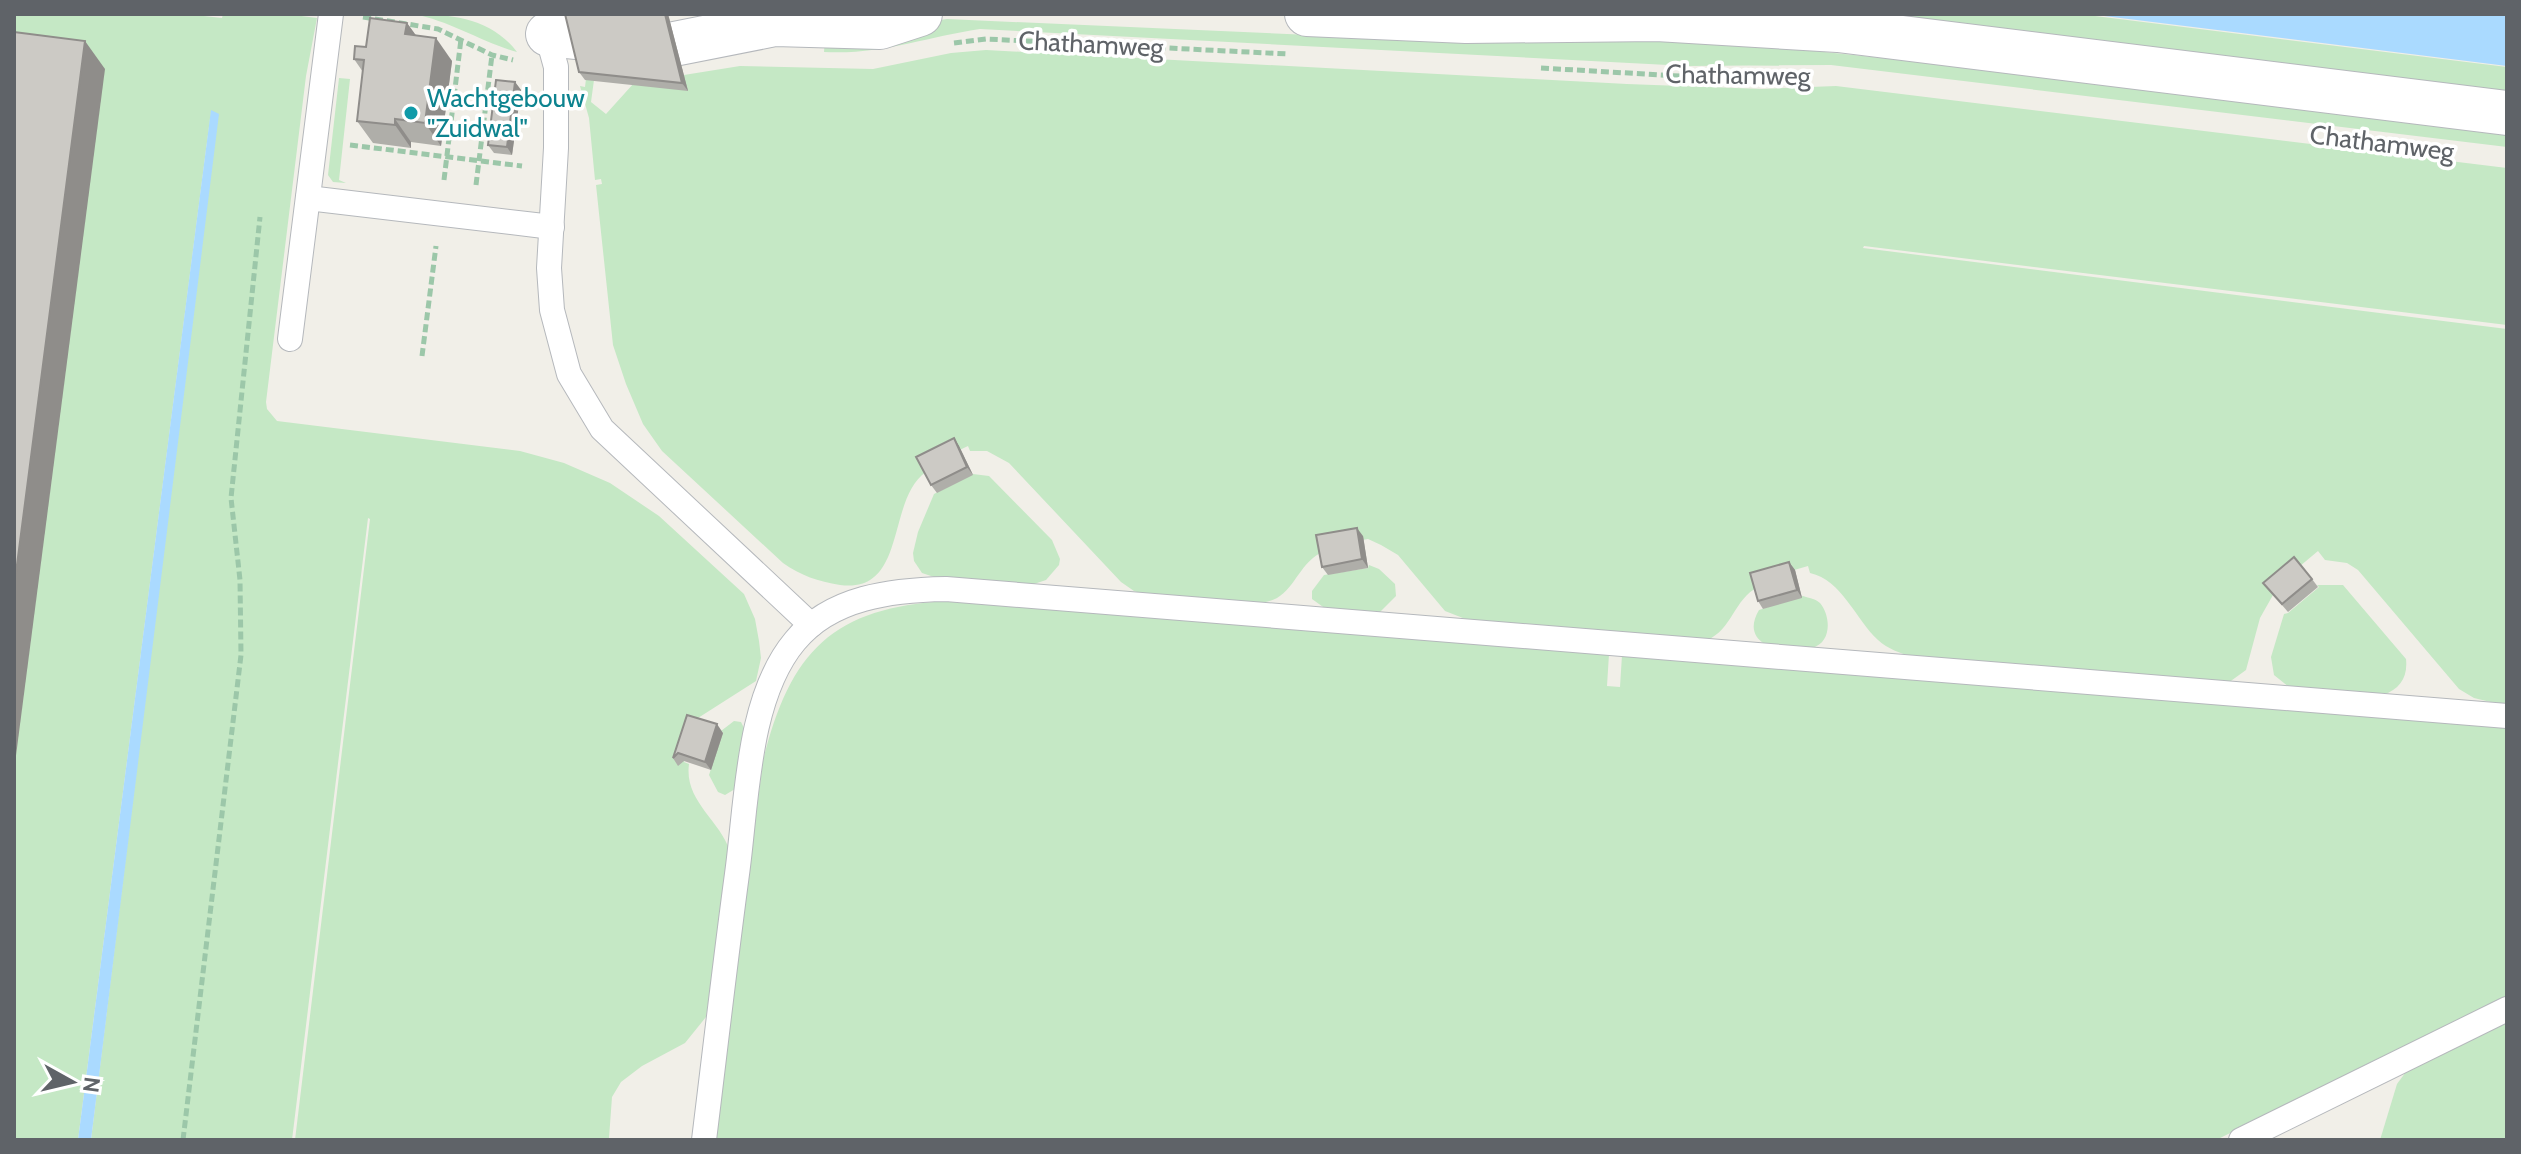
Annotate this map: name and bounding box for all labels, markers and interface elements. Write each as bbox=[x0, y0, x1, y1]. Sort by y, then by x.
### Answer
street label: Chathamweg bbox=[1018, 24, 1165, 64]
street label: Chathamweg bbox=[1665, 58, 1812, 92]
place label: Wachtgebouw "Zuidwal" bbox=[427, 82, 585, 144]
marker: Wachtgebouw "Zuidwal" bbox=[402, 104, 420, 122]
street label: Chathamweg bbox=[2308, 118, 2457, 168]
north arrow bbox=[32, 1042, 112, 1122]
text: N bbox=[77, 1075, 106, 1094]

